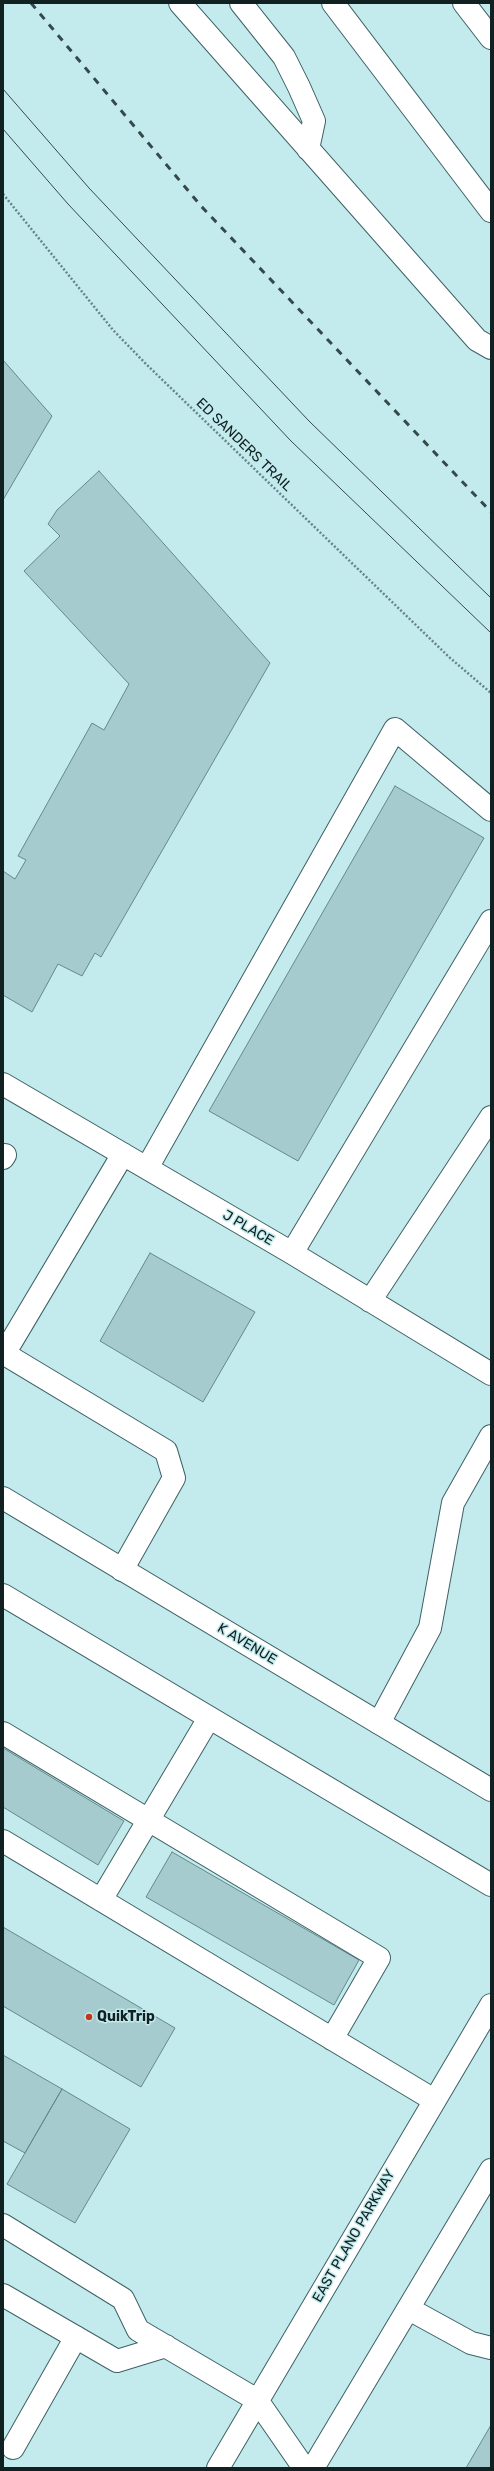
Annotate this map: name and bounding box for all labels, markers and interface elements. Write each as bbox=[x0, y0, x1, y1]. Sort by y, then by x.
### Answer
street label: ED SANDERS TRAIL bbox=[192, 395, 296, 495]
street label: J PLACE bbox=[219, 1207, 277, 1249]
street label: K AVENUE bbox=[214, 1620, 280, 1668]
place label: QuikTrip bbox=[97, 2009, 155, 2025]
marker: QuikTrip bbox=[84, 2012, 94, 2022]
street label: EAST PLANO PARKWAY bbox=[309, 2167, 399, 2305]

